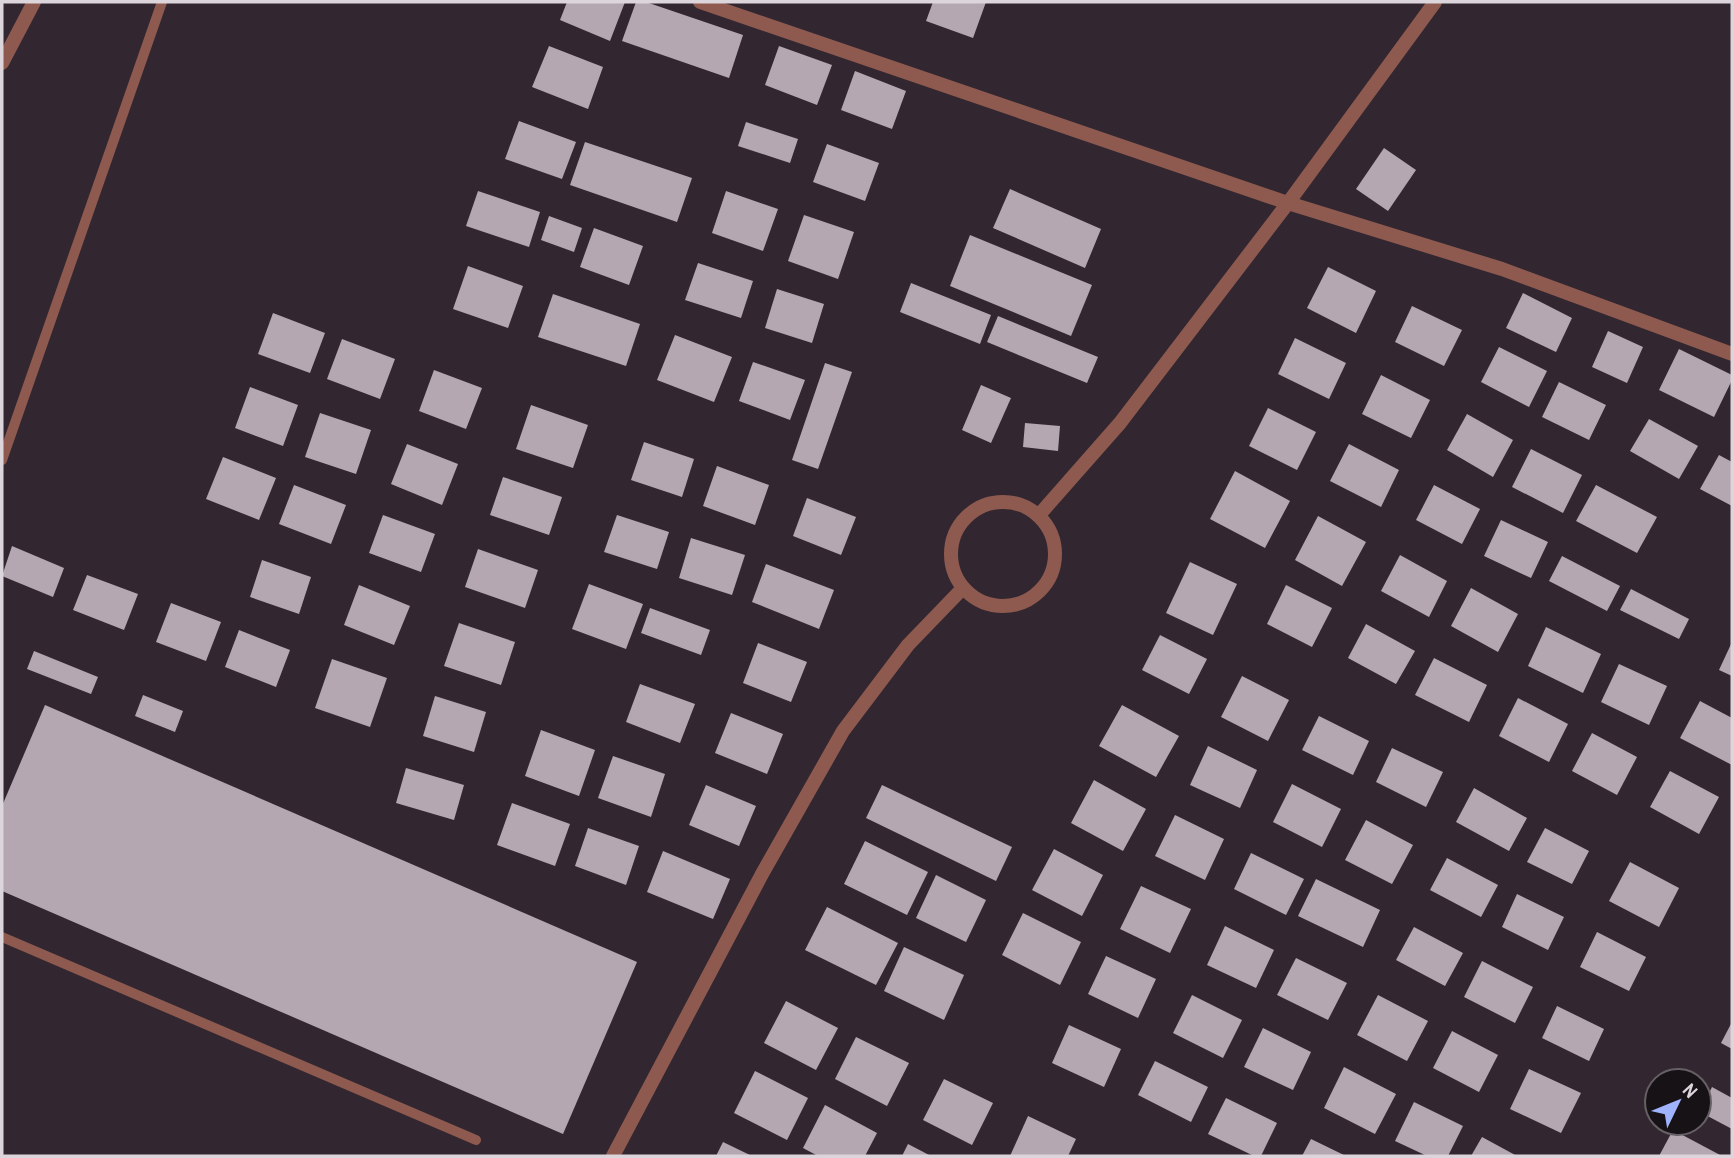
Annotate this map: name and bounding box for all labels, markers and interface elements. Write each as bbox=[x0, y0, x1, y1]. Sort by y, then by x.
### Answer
north arrow bbox=[1643, 1067, 1713, 1137]
text: N bbox=[1677, 1077, 1704, 1103]

